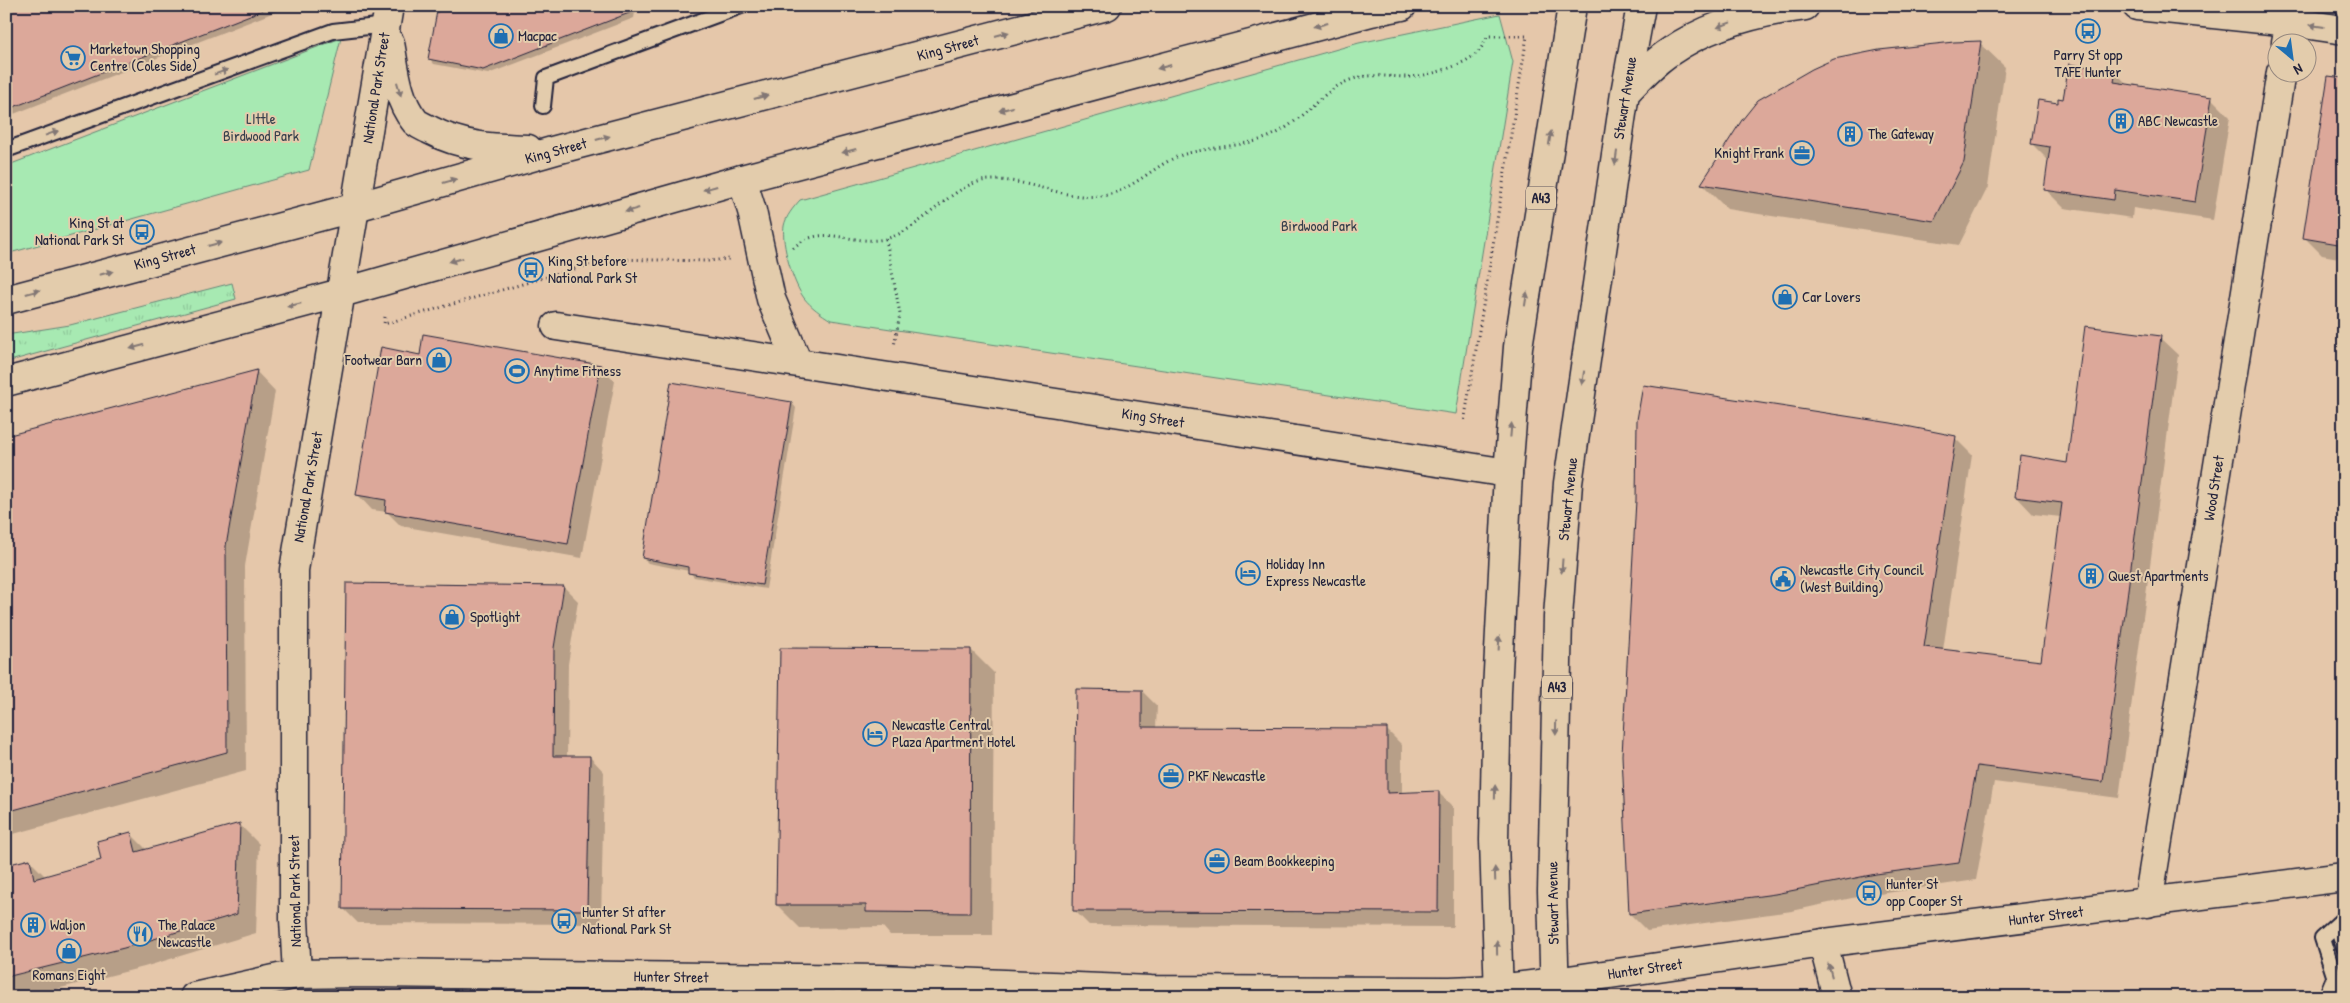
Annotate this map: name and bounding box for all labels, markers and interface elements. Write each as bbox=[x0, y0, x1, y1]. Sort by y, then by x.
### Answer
bus stop icon: Parry St opp TAFE Hunter bbox=[2075, 18, 2101, 44]
one-way arrow bbox=[1313, 22, 1328, 30]
one-way arrow bbox=[1716, 22, 1731, 29]
one-way arrow bbox=[2308, 22, 2324, 30]
shop icon: Macpac bbox=[488, 23, 514, 49]
place label: Macpac bbox=[518, 25, 557, 46]
street label: King Street bbox=[915, 29, 982, 66]
one-way arrow bbox=[995, 29, 1010, 37]
street label: National Park Street bbox=[356, 30, 395, 145]
north arrow bbox=[2268, 32, 2318, 82]
place label: Marketown Shopping Centre (Coles Side) bbox=[90, 38, 200, 76]
place label: Parry St opp TAFE Hunter bbox=[2054, 44, 2123, 82]
supermarket icon: Marketown Shopping Centre (Coles Side) bbox=[60, 45, 86, 71]
street label: Stewart Avenue bbox=[1608, 55, 1641, 141]
text: N bbox=[2290, 60, 2306, 80]
one-way arrow bbox=[1156, 63, 1171, 71]
one-way arrow bbox=[214, 68, 229, 76]
one-way arrow bbox=[396, 82, 404, 97]
one-way arrow bbox=[753, 93, 768, 101]
one-way arrow bbox=[999, 105, 1014, 113]
park label: LIttle Birdwood Park bbox=[223, 108, 299, 146]
building icon: ABC Newcastle bbox=[2108, 108, 2134, 134]
place label: ABC Newcastle bbox=[2138, 110, 2218, 131]
building icon: The Gateway bbox=[1837, 121, 1863, 147]
place label: The Gateway bbox=[1868, 123, 1934, 144]
one-way arrow bbox=[45, 129, 60, 137]
one-way arrow bbox=[1547, 130, 1555, 146]
street label: King Street bbox=[523, 132, 590, 169]
one-way arrow bbox=[596, 134, 611, 142]
office icon: Knight Frank bbox=[1789, 140, 1815, 166]
place label: Knight Frank bbox=[1714, 142, 1784, 163]
one-way arrow bbox=[842, 147, 857, 155]
one-way arrow bbox=[1612, 151, 1620, 167]
one-way arrow bbox=[442, 176, 457, 184]
one-way arrow bbox=[703, 184, 718, 192]
road number: A43 bbox=[1526, 187, 1556, 210]
one-way arrow bbox=[624, 206, 639, 214]
place label: King St at National Park St bbox=[35, 212, 125, 250]
park label: Birdwood Park bbox=[1281, 215, 1357, 236]
bus stop icon: King St at National Park St bbox=[129, 219, 155, 245]
street label: King Street bbox=[132, 238, 199, 275]
one-way arrow bbox=[208, 240, 223, 248]
place label: King St before National Park St bbox=[548, 250, 638, 288]
one-way arrow bbox=[448, 257, 463, 265]
bus stop icon: King St before National Park St bbox=[518, 257, 544, 283]
one-way arrow bbox=[98, 269, 113, 277]
shop icon: Car Lovers bbox=[1772, 284, 1798, 310]
place label: Car Lovers bbox=[1802, 286, 1861, 307]
one-way arrow bbox=[26, 288, 41, 296]
one-way arrow bbox=[1522, 291, 1530, 307]
one-way arrow bbox=[286, 301, 302, 309]
one-way arrow bbox=[129, 343, 145, 351]
shop icon: Footwear Barn bbox=[426, 347, 452, 373]
place label: Footwear Barn bbox=[344, 349, 422, 370]
sports icon: Anytime Fitness bbox=[504, 358, 530, 384]
place label: Anytime Fitness bbox=[534, 360, 621, 381]
one-way arrow bbox=[1579, 370, 1587, 386]
street label: King Street bbox=[1120, 402, 1187, 433]
one-way arrow bbox=[1507, 422, 1515, 438]
street label: National Park Street bbox=[287, 429, 328, 544]
street label: Wood Street bbox=[2198, 453, 2229, 522]
street label: Stewart Avenue bbox=[1553, 456, 1582, 541]
place label: Holiday Inn Express Newcastle bbox=[1266, 553, 1366, 591]
one-way arrow bbox=[1557, 558, 1565, 574]
place label: Newcastle City Council (West Building) bbox=[1800, 559, 1924, 597]
hotel icon: Holiday Inn Express Newcastle bbox=[1235, 560, 1261, 586]
building icon: Quest Apartments bbox=[2078, 563, 2104, 589]
place label: Quest Apartments bbox=[2108, 565, 2209, 586]
public building icon: Newcastle City Council (West Building) bbox=[1770, 566, 1796, 592]
shop icon: Spotlight bbox=[439, 604, 465, 630]
place label: Spotlight bbox=[470, 606, 521, 627]
one-way arrow bbox=[1496, 634, 1504, 650]
road number: A43 bbox=[1542, 676, 1572, 699]
place label: Newcastle Central Plaza Apartment Hotel bbox=[892, 714, 1015, 752]
hotel icon: Newcastle Central Plaza Apartment Hotel bbox=[862, 721, 888, 747]
one-way arrow bbox=[1551, 721, 1559, 737]
office icon: PKF Newcastle bbox=[1158, 763, 1184, 789]
place label: PKF Newcastle bbox=[1188, 765, 1266, 786]
one-way arrow bbox=[1491, 783, 1499, 799]
street label: National Park Street bbox=[283, 834, 306, 947]
office icon: Beam Bookkeeping bbox=[1204, 848, 1230, 874]
place label: Beam Bookkeeping bbox=[1234, 850, 1335, 871]
street label: Stewart Avenue bbox=[1541, 861, 1564, 945]
one-way arrow bbox=[1491, 866, 1499, 882]
place label: Hunter St opp Cooper St bbox=[1886, 873, 1963, 911]
bus stop icon: Hunter St opp Cooper St bbox=[1856, 880, 1882, 906]
street label: Hunter Street bbox=[2007, 900, 2085, 931]
place label: Hunter St after National Park St bbox=[582, 901, 672, 939]
bus stop icon: Hunter St after National Park St bbox=[551, 908, 577, 934]
building icon: Waljon bbox=[20, 912, 46, 938]
place label: Waljon bbox=[50, 914, 86, 935]
place label: The Palace Newcastle bbox=[158, 914, 216, 952]
restaurant icon: The Palace Newcastle bbox=[127, 921, 153, 947]
shop icon: Romans Eight bbox=[56, 938, 82, 964]
one-way arrow bbox=[1493, 940, 1501, 956]
street label: Hunter Street bbox=[1606, 953, 1684, 984]
one-way arrow bbox=[1826, 962, 1834, 977]
place label: Romans Eight bbox=[32, 964, 106, 985]
street label: Hunter Street bbox=[633, 965, 710, 988]

